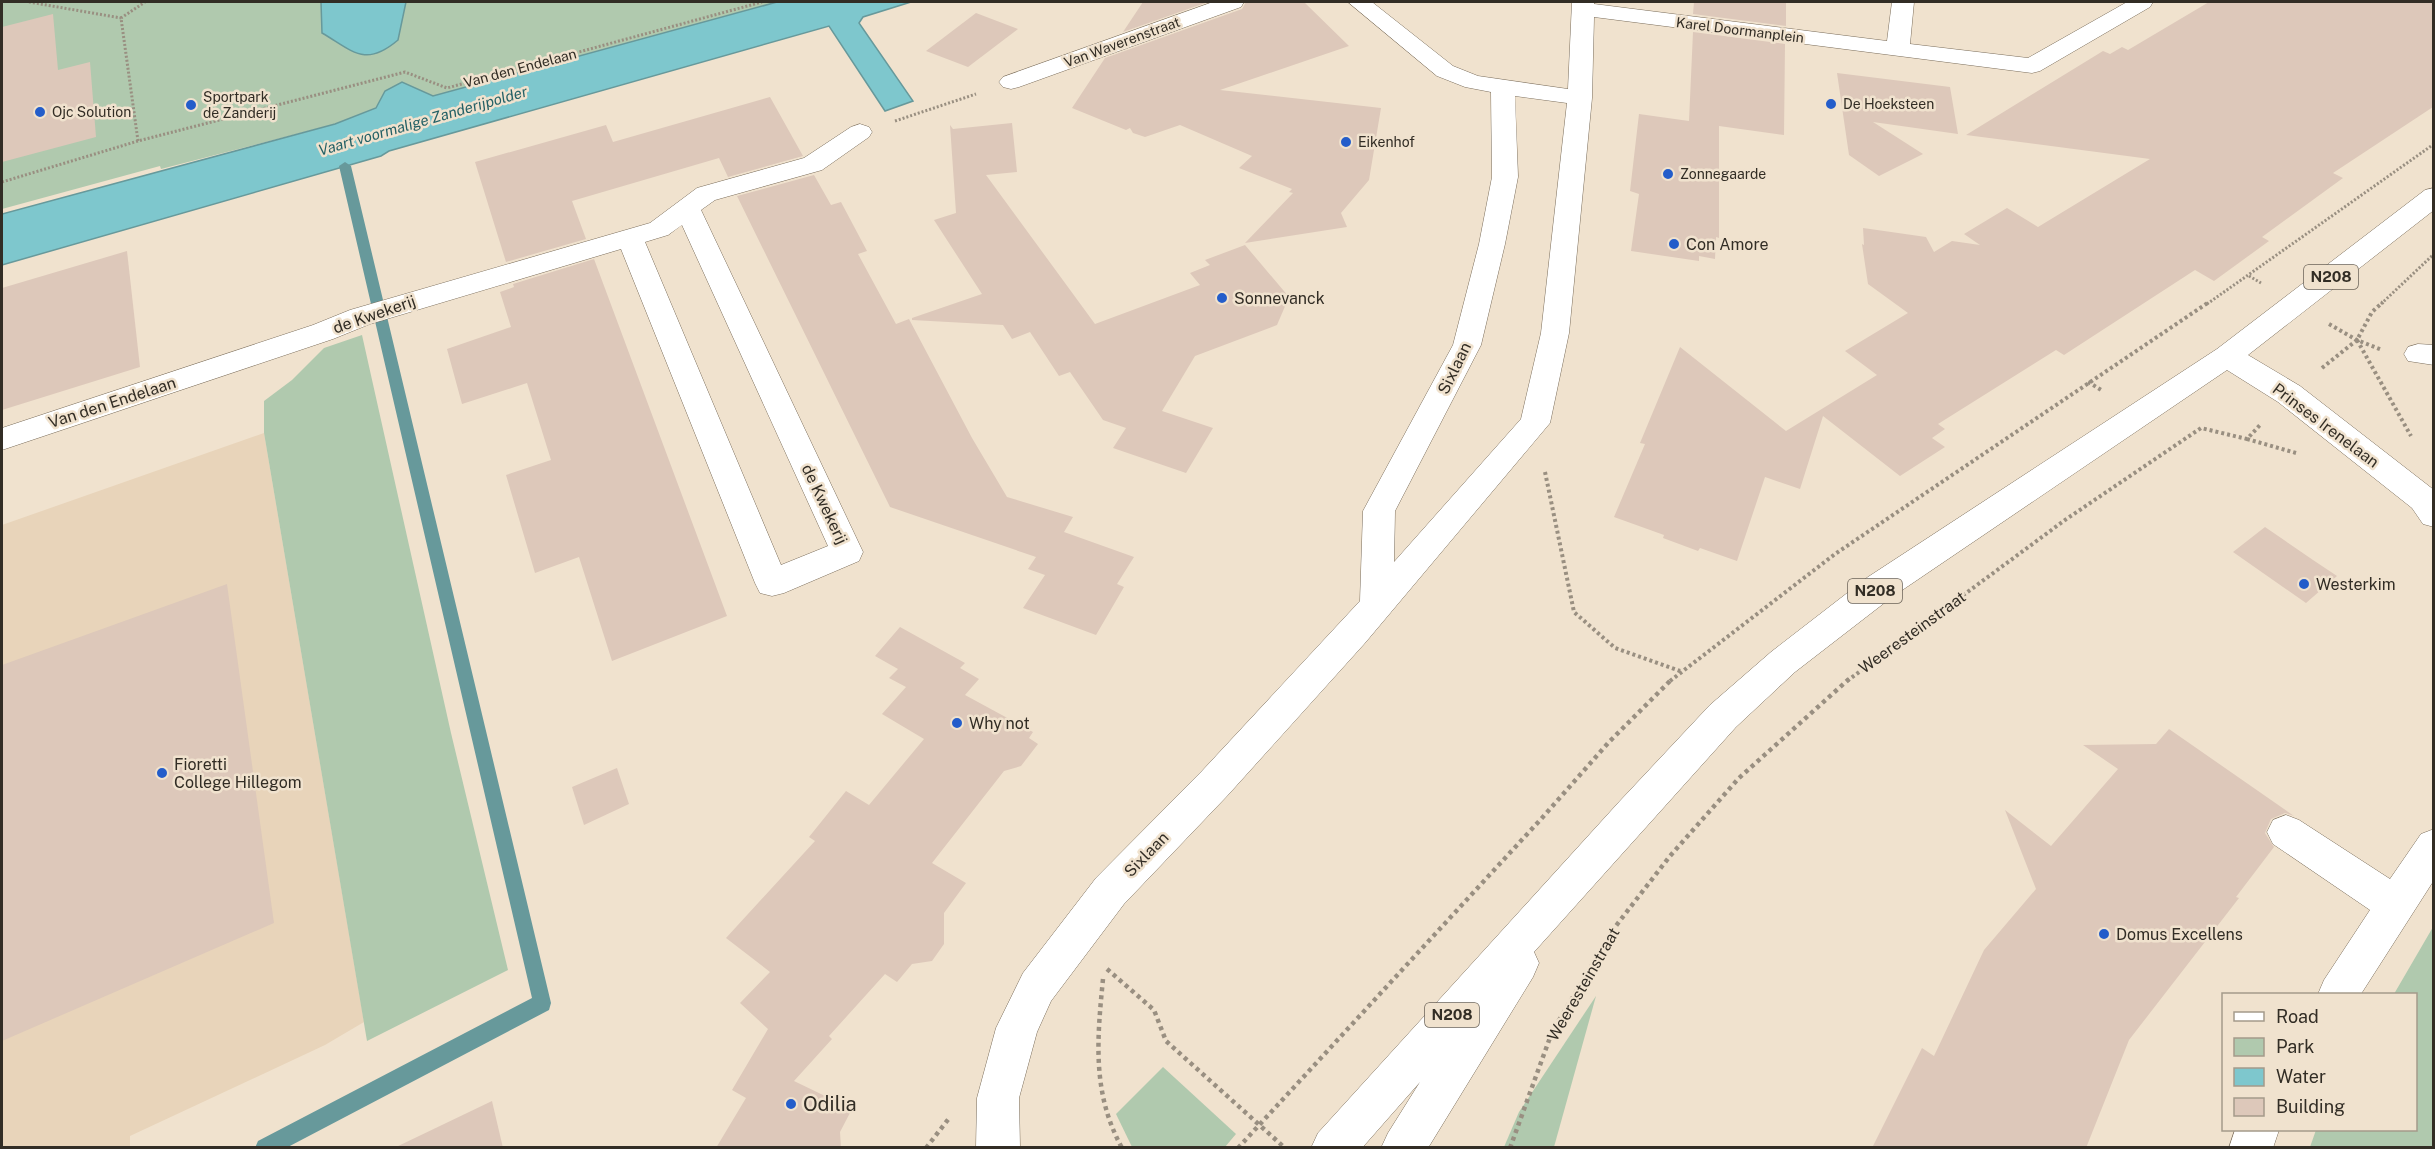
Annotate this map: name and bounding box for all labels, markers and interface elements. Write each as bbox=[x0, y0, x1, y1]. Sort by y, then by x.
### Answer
street label: Van Waverenstraat bbox=[1062, 14, 1182, 70]
street label: Karel Doormanplein bbox=[1675, 14, 1805, 46]
street label: Van den Endelaan bbox=[462, 45, 578, 91]
water label: Vaart voormalige Zanderijpolder bbox=[317, 82, 530, 159]
place label: Sportpark de Zanderij bbox=[203, 89, 276, 121]
place label: De Hoeksteen bbox=[1843, 96, 1934, 112]
marker: De Hoeksteen bbox=[1824, 97, 1838, 111]
marker: Sportpark de Zanderij bbox=[184, 98, 198, 112]
place label: Ojc Solution bbox=[52, 104, 131, 120]
marker: Ojc Solution bbox=[33, 105, 47, 119]
place label: Eikenhof bbox=[1358, 134, 1415, 150]
marker: Eikenhof bbox=[1339, 135, 1353, 149]
place label: Zonnegaarde bbox=[1680, 166, 1766, 182]
marker: Zonnegaarde bbox=[1661, 167, 1675, 181]
place label: Con Amore bbox=[1686, 235, 1769, 254]
marker: Con Amore bbox=[1667, 237, 1681, 251]
road number: N208 bbox=[2304, 265, 2358, 289]
place label: Sonnevanck bbox=[1234, 289, 1325, 308]
street label: de Kwekerij bbox=[330, 291, 418, 337]
marker: Sonnevanck bbox=[1215, 291, 1229, 305]
street label: Sixlaan bbox=[1434, 339, 1475, 397]
street label: Van den Endelaan bbox=[46, 373, 178, 432]
street label: Prinses Irenelaan bbox=[2269, 379, 2383, 472]
street label: de Kwekerij bbox=[798, 461, 851, 547]
place label: Westerkim bbox=[2316, 575, 2396, 594]
marker: Westerkim bbox=[2297, 577, 2311, 591]
road number: N208 bbox=[1848, 579, 1902, 603]
street label: Weeresteinstraat bbox=[1855, 587, 1970, 678]
place label: Why not bbox=[969, 714, 1030, 733]
marker: Why not bbox=[950, 716, 964, 730]
place label: Fioretti College Hillegom bbox=[174, 755, 302, 792]
marker: Fioretti College Hillegom bbox=[155, 766, 169, 780]
street label: Sixlaan bbox=[1120, 828, 1172, 881]
street label: Weeresteinstraat bbox=[1543, 924, 1624, 1044]
place label: Domus Excellens bbox=[2116, 925, 2243, 944]
marker: Domus Excellens bbox=[2097, 927, 2111, 941]
legend bbox=[2222, 993, 2417, 1131]
road number: N208 bbox=[1425, 1003, 1479, 1027]
text: Road bbox=[2276, 1006, 2319, 1027]
text: Park bbox=[2276, 1036, 2314, 1057]
text: Water bbox=[2276, 1066, 2326, 1087]
place label: Odilia bbox=[803, 1092, 857, 1116]
text: Building bbox=[2276, 1096, 2345, 1117]
marker: Odilia bbox=[784, 1097, 798, 1111]

